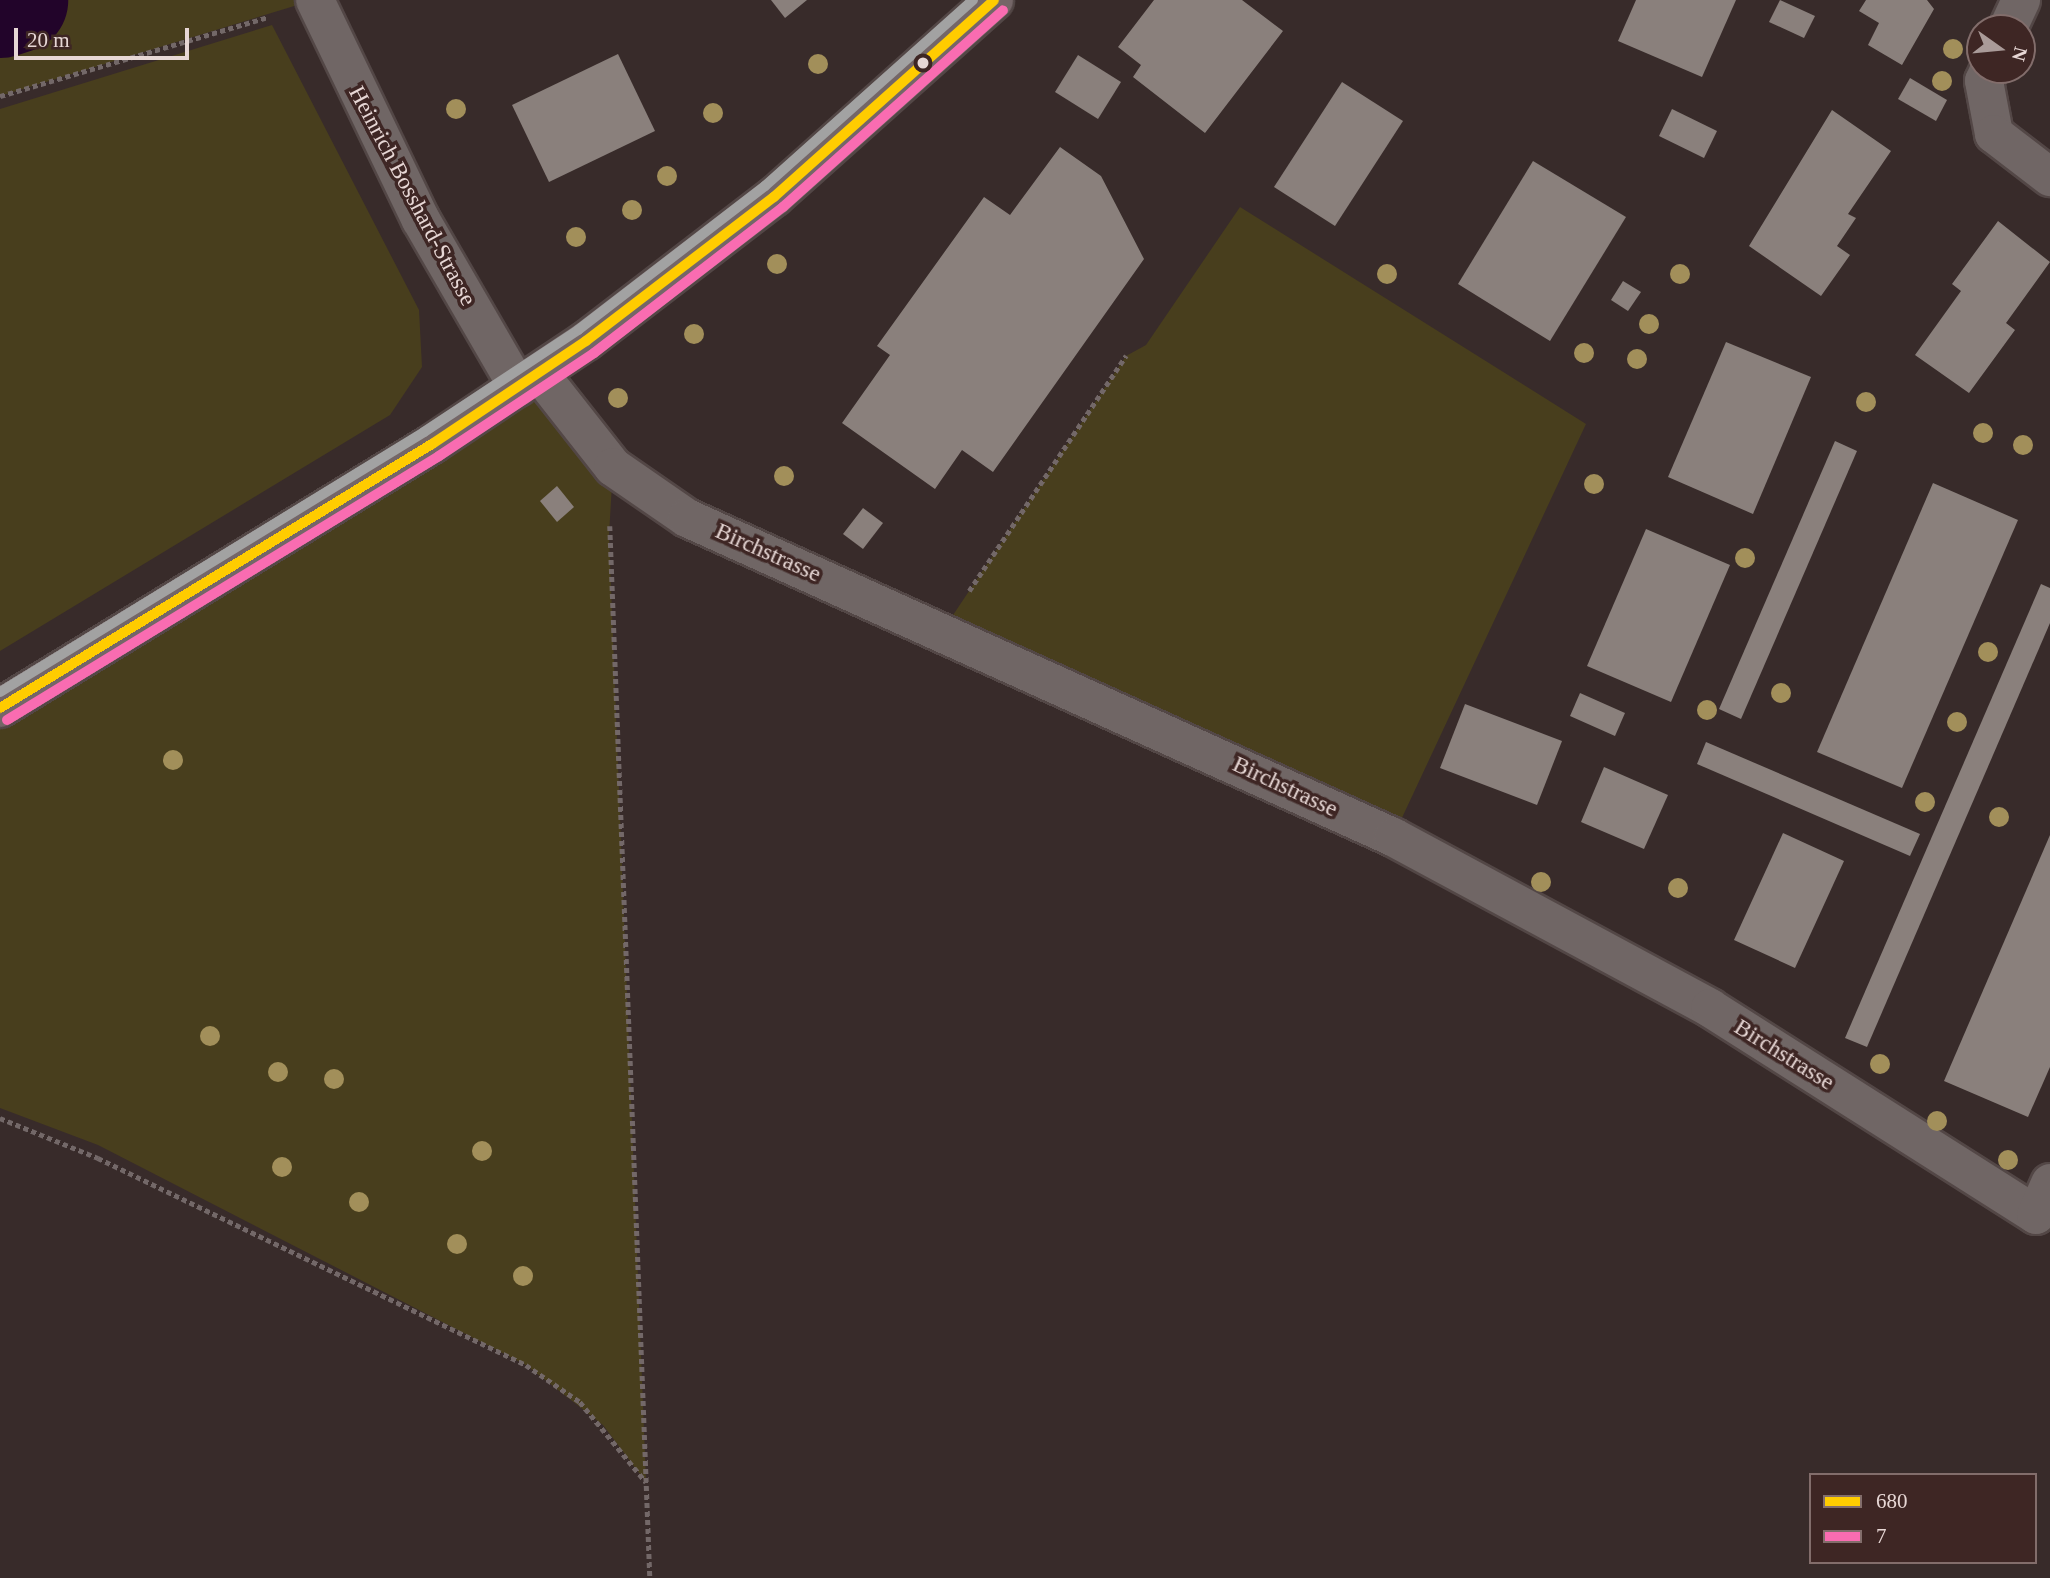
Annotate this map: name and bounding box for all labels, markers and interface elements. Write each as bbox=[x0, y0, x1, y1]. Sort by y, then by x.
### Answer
scale bar bbox=[18, 14, 192, 58]
north arrow bbox=[1966, 14, 2036, 84]
text: 20 m bbox=[27, 28, 70, 52]
text: N bbox=[2008, 45, 2032, 63]
unlabelled marker bbox=[916, 56, 930, 70]
street label: Heinrich Bosshard-Strasse bbox=[342, 82, 482, 310]
street label: Birchstrasse bbox=[711, 518, 825, 588]
street label: Birchstrasse bbox=[1228, 751, 1342, 823]
street label: Birchstrasse bbox=[1729, 1014, 1839, 1096]
legend bbox=[1808, 1473, 2036, 1564]
text: 680 bbox=[1876, 1489, 1908, 1513]
text: 7 bbox=[1876, 1524, 1887, 1548]

